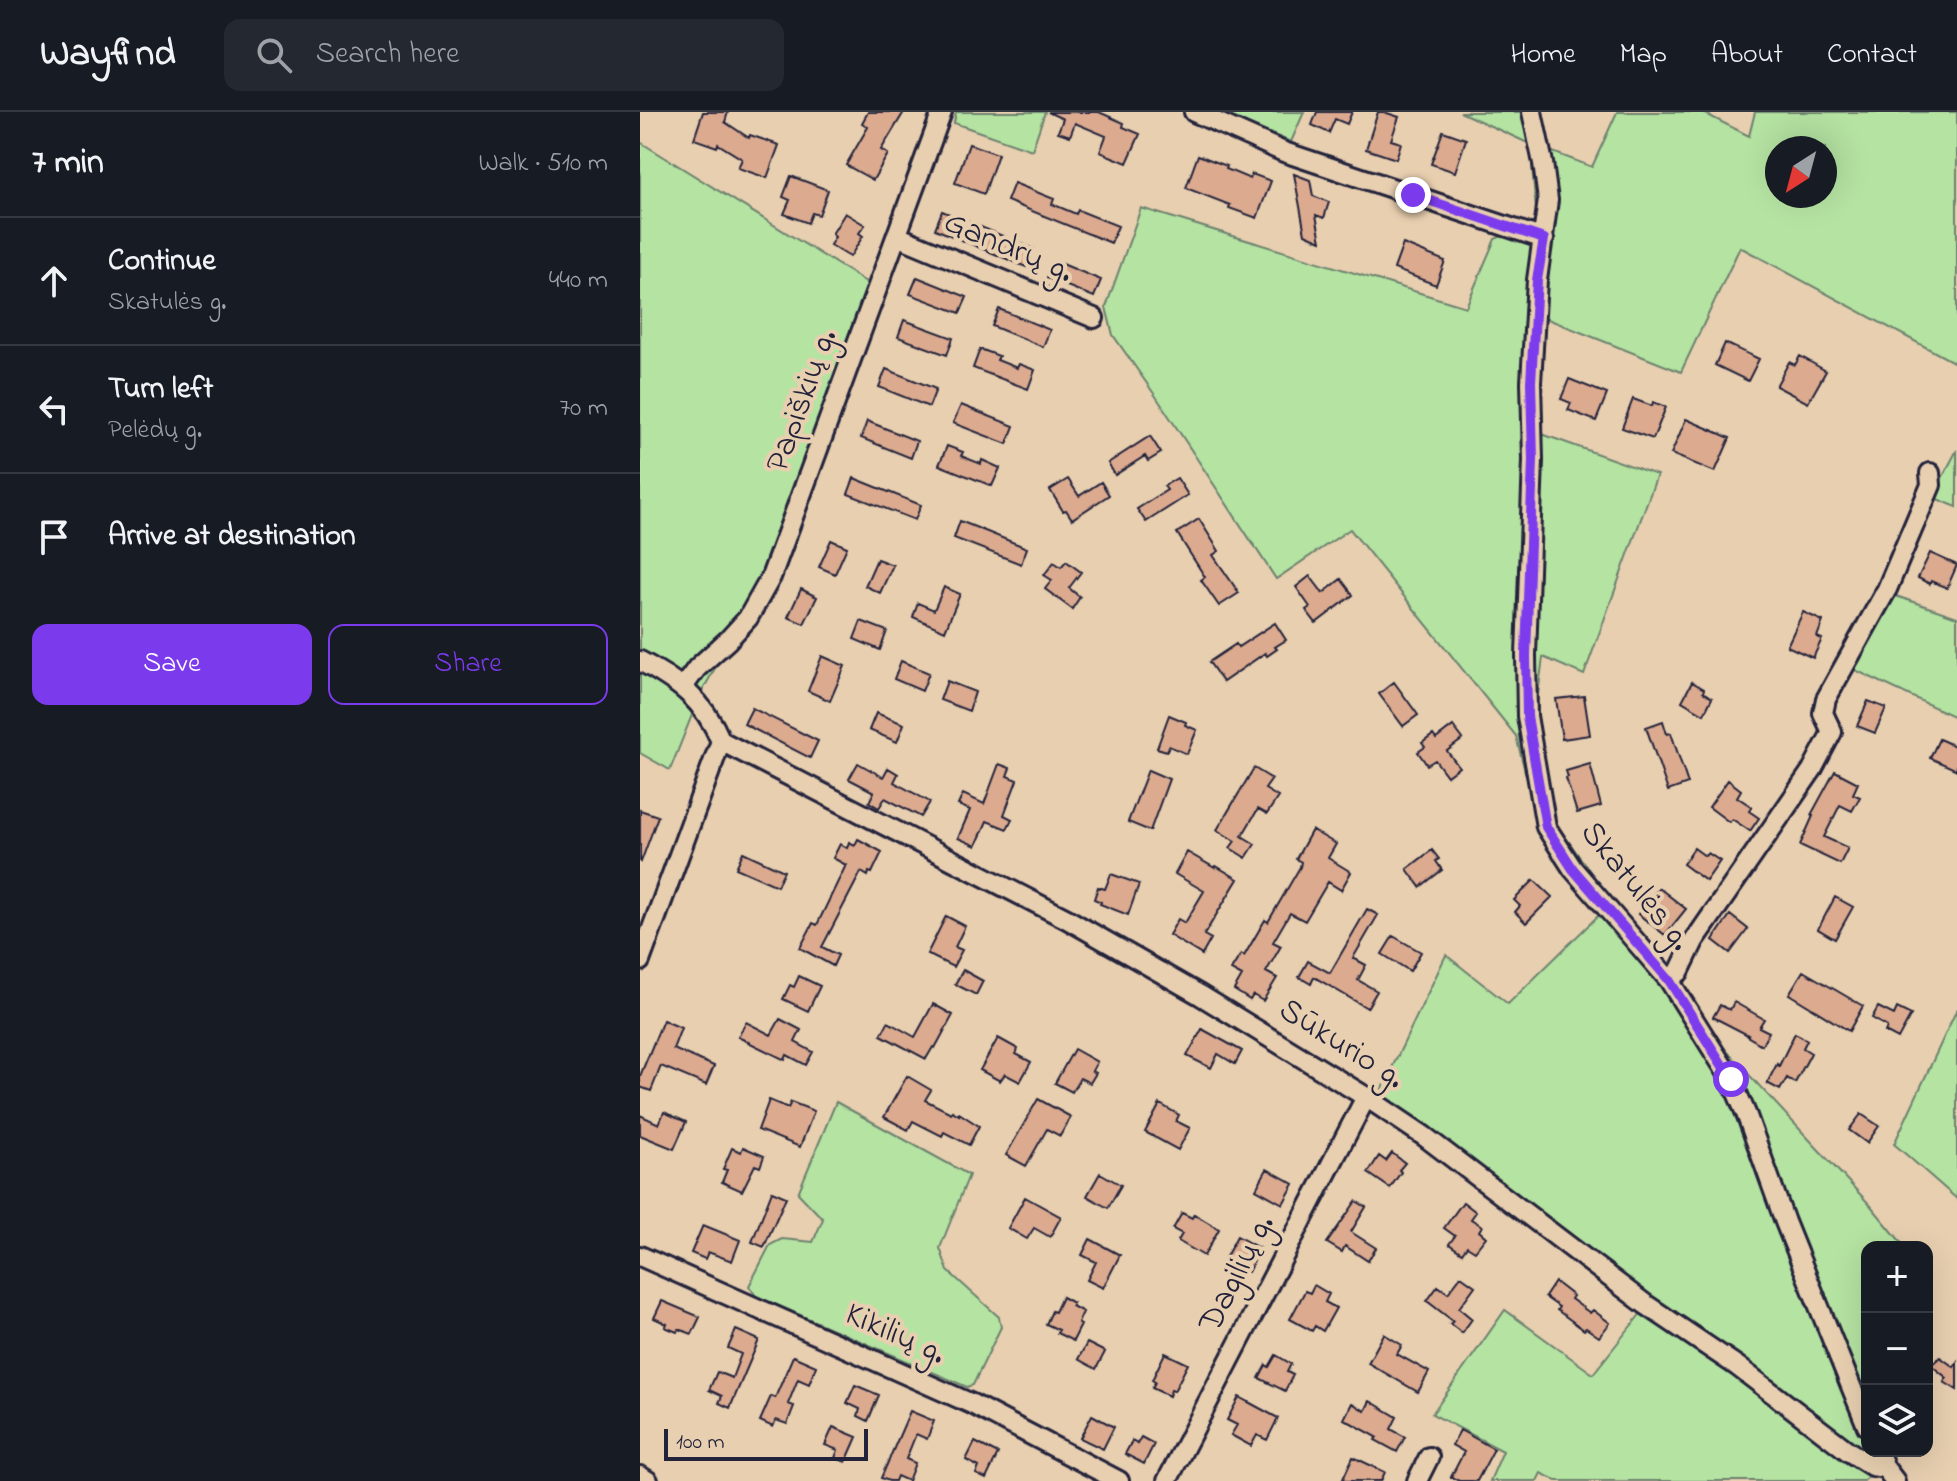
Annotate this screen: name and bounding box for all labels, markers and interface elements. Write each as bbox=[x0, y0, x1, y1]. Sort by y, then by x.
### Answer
search box bbox=[224, 19, 784, 91]
text: Wayfind bbox=[40, 27, 176, 83]
icon: search bbox=[252, 33, 296, 77]
text: Search here bbox=[316, 33, 459, 77]
text: Home bbox=[1510, 35, 1576, 76]
text: Map bbox=[1620, 35, 1667, 76]
text: About bbox=[1711, 35, 1783, 76]
text: Contact bbox=[1827, 35, 1917, 76]
north arrow bbox=[1765, 136, 1837, 208]
text: 7 min bbox=[32, 139, 104, 189]
text: Walk · 510 m bbox=[478, 145, 608, 183]
route end bbox=[1395, 177, 1431, 213]
street label: Gandrų g. bbox=[936, 198, 1080, 298]
text: Continue bbox=[108, 240, 216, 284]
icon: ahead bbox=[32, 259, 76, 303]
text: 440 m bbox=[549, 262, 608, 300]
text: Skatulės g. bbox=[108, 284, 226, 322]
street label: Papiškių g. bbox=[754, 322, 852, 480]
text: Turn left bbox=[108, 368, 213, 412]
icon: left bbox=[32, 387, 76, 431]
text: 70 m bbox=[559, 390, 608, 428]
text: Pelėdų g. bbox=[108, 412, 202, 450]
icon: arrive bbox=[32, 515, 76, 559]
text: Arrive at destination bbox=[108, 515, 356, 559]
button: Save bbox=[32, 624, 312, 705]
button: Share bbox=[328, 624, 608, 705]
street label: Skatulės g. bbox=[1567, 811, 1703, 963]
street label: Sūkurio g. bbox=[1268, 987, 1414, 1103]
route start bbox=[1713, 1061, 1749, 1097]
street label: Dagilių g. bbox=[1187, 1206, 1289, 1343]
map controls bbox=[1861, 1241, 1933, 1457]
button: + bbox=[1861, 1241, 1933, 1313]
street label: Kikilių g. bbox=[837, 1291, 953, 1379]
button: − bbox=[1861, 1313, 1933, 1385]
button: layers bbox=[1861, 1385, 1933, 1457]
scale bar bbox=[664, 1425, 868, 1461]
text: 100 m bbox=[676, 1427, 725, 1459]

